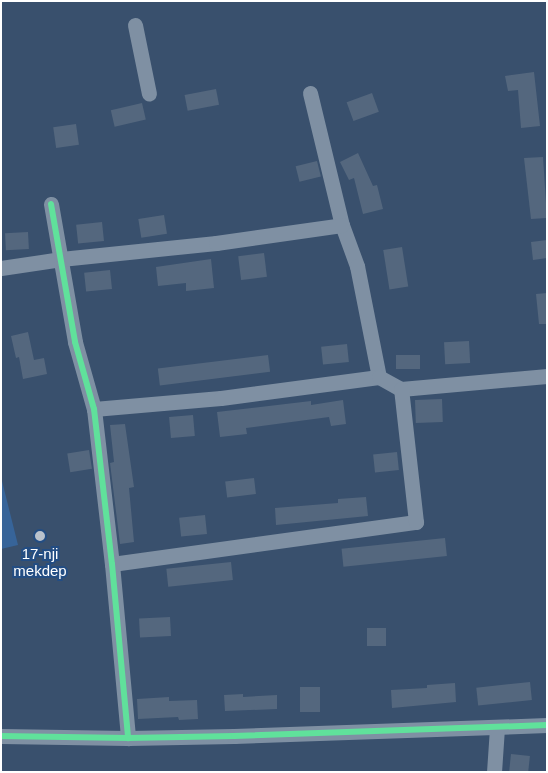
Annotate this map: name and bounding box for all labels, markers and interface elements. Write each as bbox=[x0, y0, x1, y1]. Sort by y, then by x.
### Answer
marker: 17-nji mekdep bbox=[34, 530, 46, 542]
place label: 17-nji mekdep bbox=[13, 544, 67, 579]

